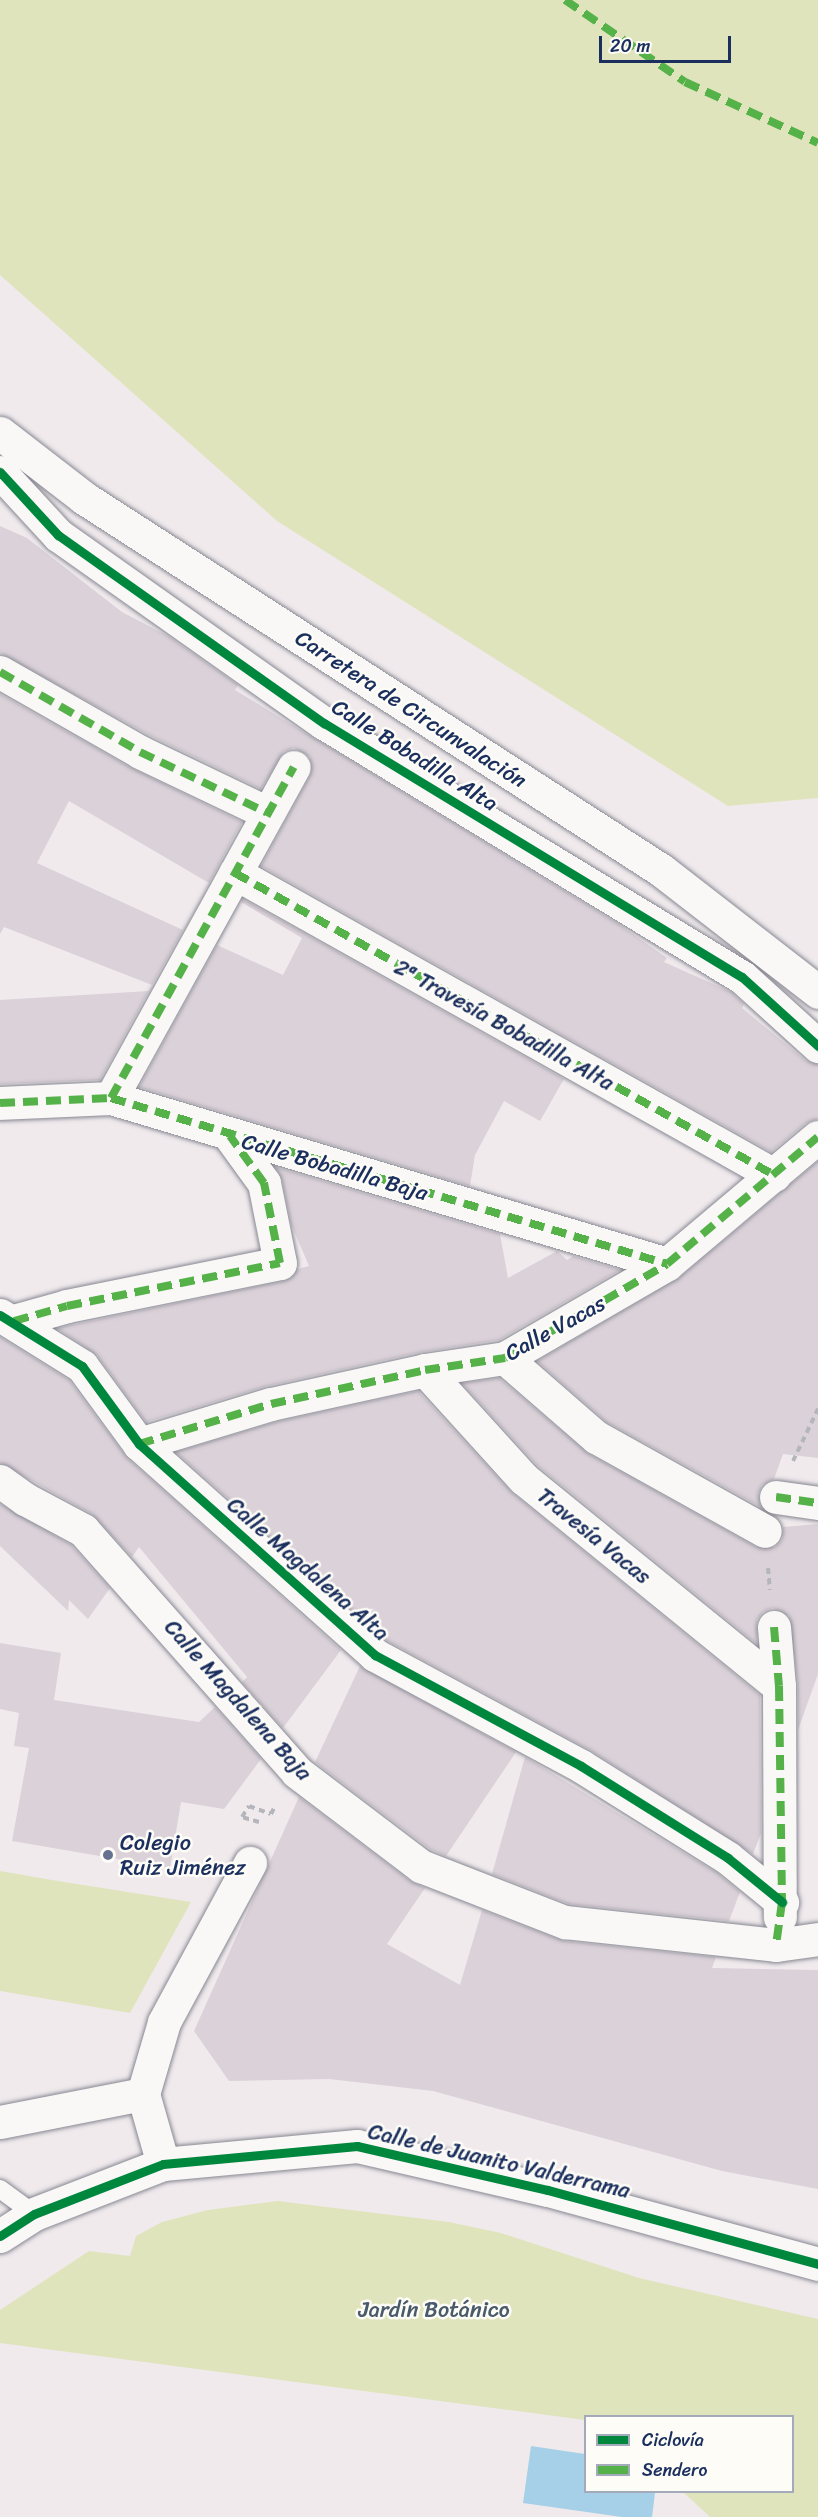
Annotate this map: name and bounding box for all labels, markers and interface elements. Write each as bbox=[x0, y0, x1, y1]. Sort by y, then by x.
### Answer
scale bar bbox=[602, 24, 734, 62]
text: 20 m bbox=[610, 30, 650, 62]
street label: Carretera de Circunvalación bbox=[291, 624, 531, 794]
street label: Calle Bobadilla Alta bbox=[327, 693, 503, 817]
street label: 2ª Travesía Bobadilla Alta bbox=[390, 954, 618, 1096]
street label: Calle Bobadilla Baja bbox=[239, 1128, 431, 1206]
street label: Calle Vacas bbox=[501, 1290, 609, 1366]
street label: Travesía Vacas bbox=[532, 1482, 656, 1590]
street label: Calle Magdalena Alta bbox=[222, 1492, 394, 1646]
street label: Calle Magdalena Baja bbox=[159, 1615, 317, 1785]
place label: Colegio Ruiz Jiménez bbox=[120, 1829, 246, 1880]
marker: Colegio Ruiz Jiménez bbox=[101, 1848, 115, 1862]
street label: Calle de Juanito Valderrama bbox=[365, 2118, 633, 2204]
park label: Jardín Botánico bbox=[358, 2297, 510, 2323]
legend bbox=[584, 2415, 794, 2493]
text: Ciclovía bbox=[642, 2424, 704, 2456]
text: Sendero bbox=[642, 2454, 707, 2486]

